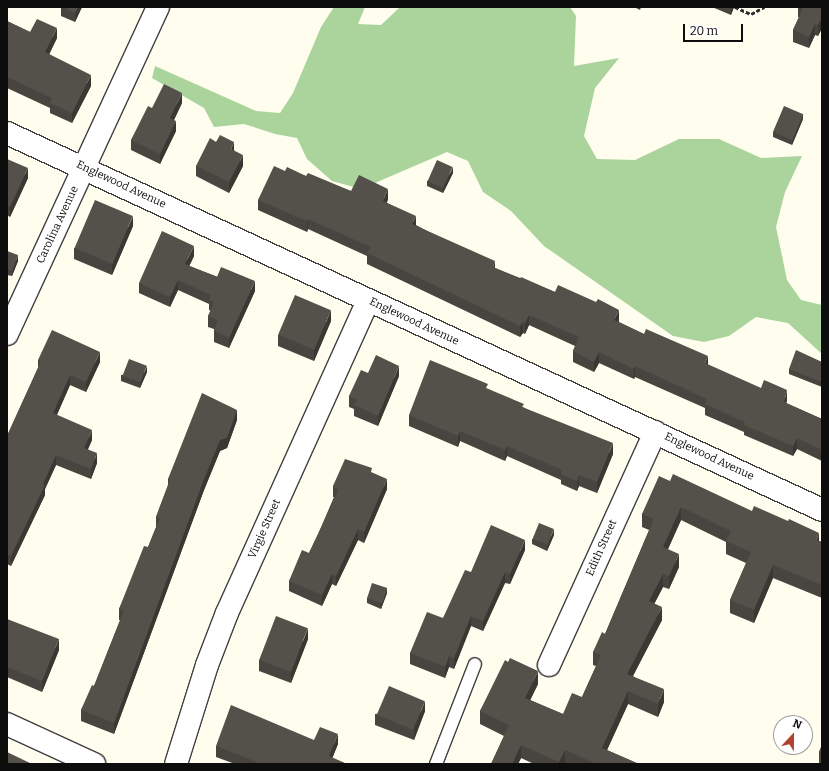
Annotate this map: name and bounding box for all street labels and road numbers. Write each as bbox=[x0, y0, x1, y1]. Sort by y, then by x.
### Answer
street label: Englewood Avenue bbox=[74, 158, 168, 212]
street label: Carolina Avenue bbox=[34, 184, 82, 266]
street label: Englewood Avenue bbox=[367, 295, 461, 349]
street label: Englewood Avenue bbox=[662, 430, 756, 484]
street label: Virgie Street bbox=[246, 497, 284, 561]
street label: Edith Street bbox=[584, 518, 620, 578]

